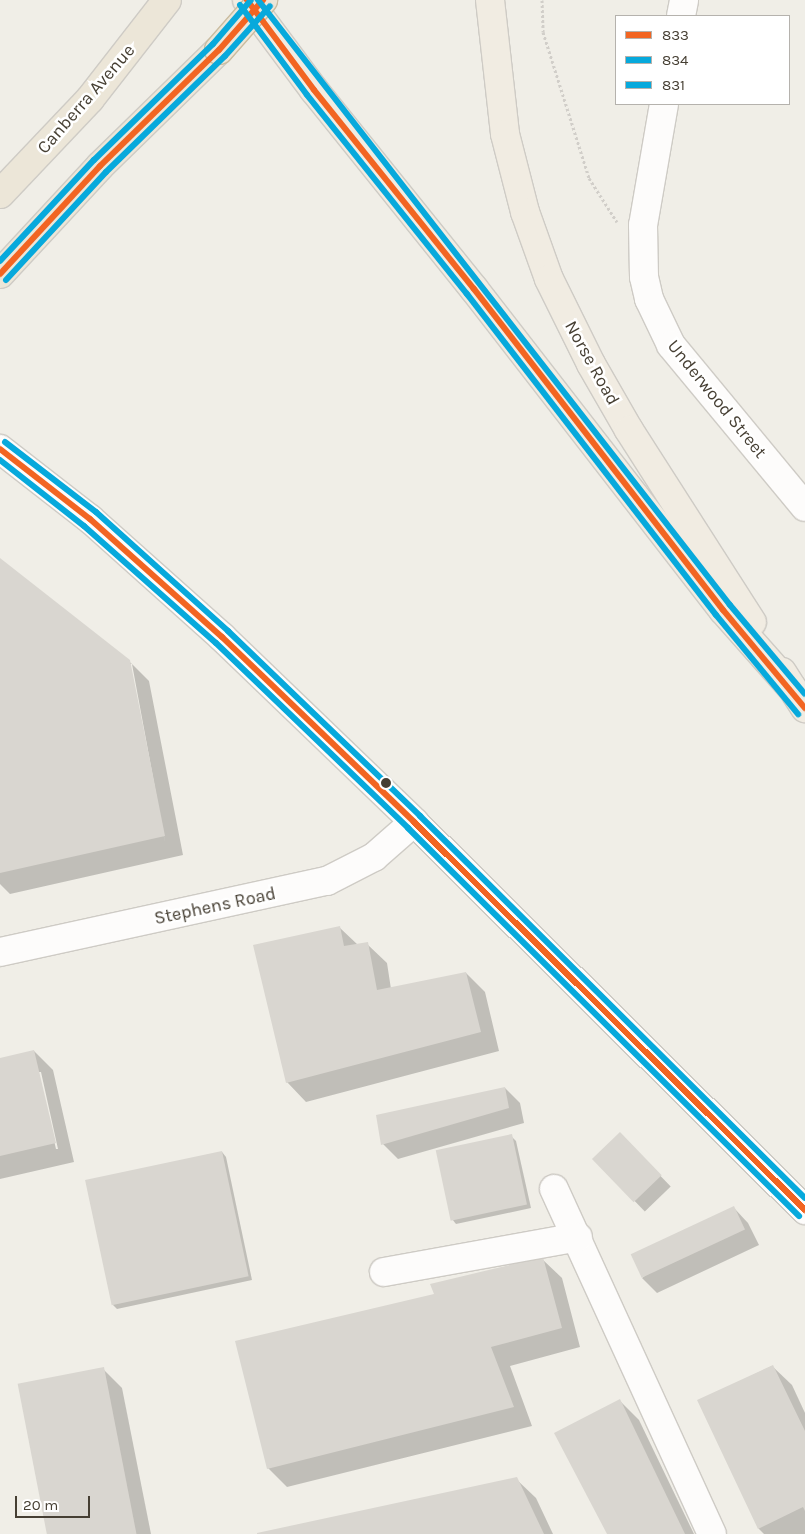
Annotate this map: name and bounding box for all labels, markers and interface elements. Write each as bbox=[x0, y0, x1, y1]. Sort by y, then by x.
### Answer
legend bbox=[615, 15, 790, 105]
text: 833 bbox=[662, 26, 689, 44]
street label: Canberra Avenue bbox=[33, 40, 139, 158]
text: 834 bbox=[662, 51, 688, 69]
text: 831 bbox=[662, 76, 685, 94]
street label: Norse Road bbox=[560, 317, 624, 409]
street label: Underwood Street bbox=[663, 335, 771, 463]
unlabelled marker bbox=[381, 778, 391, 788]
street label: Stephens Road bbox=[152, 883, 278, 929]
scale bar bbox=[18, 1486, 92, 1518]
text: 20 m bbox=[23, 1496, 58, 1514]

